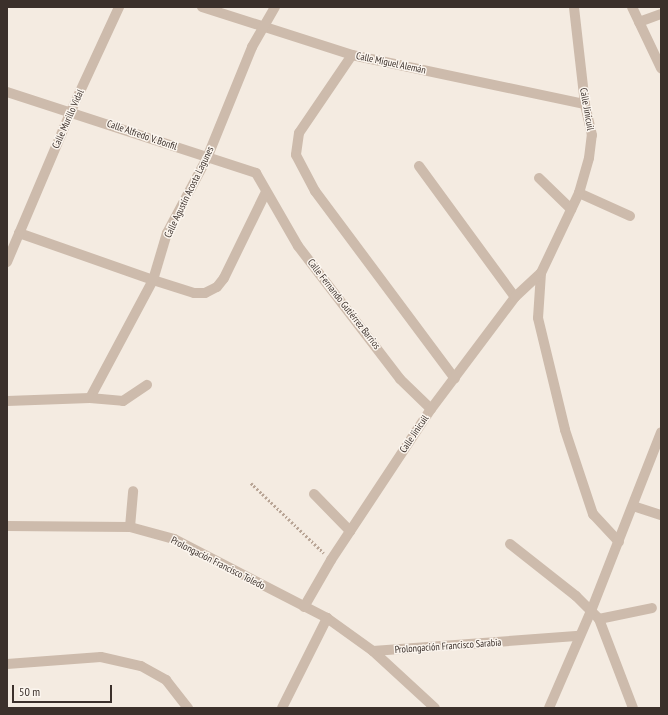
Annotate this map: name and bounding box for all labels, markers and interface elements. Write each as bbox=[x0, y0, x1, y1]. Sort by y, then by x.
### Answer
street label: Calle Miguel Alemán bbox=[355, 50, 427, 76]
street label: Calle Jinicuil bbox=[577, 87, 597, 131]
street label: Calle Murillo Vidal bbox=[50, 88, 86, 150]
street label: Calle Alfredo V. Bonfil bbox=[105, 117, 179, 153]
street label: Calle Agustín Acosta Lagunes bbox=[162, 144, 216, 240]
street label: Calle Fernando Gutiérrez Barrios bbox=[305, 256, 383, 352]
street label: Calle Jinicuil bbox=[397, 413, 431, 455]
street label: Prolongación Francisco Toledo bbox=[169, 534, 267, 592]
street label: Prolongación Francisco Sarabia bbox=[394, 636, 502, 656]
scale bar bbox=[14, 677, 114, 703]
text: 50 m bbox=[19, 684, 40, 699]

